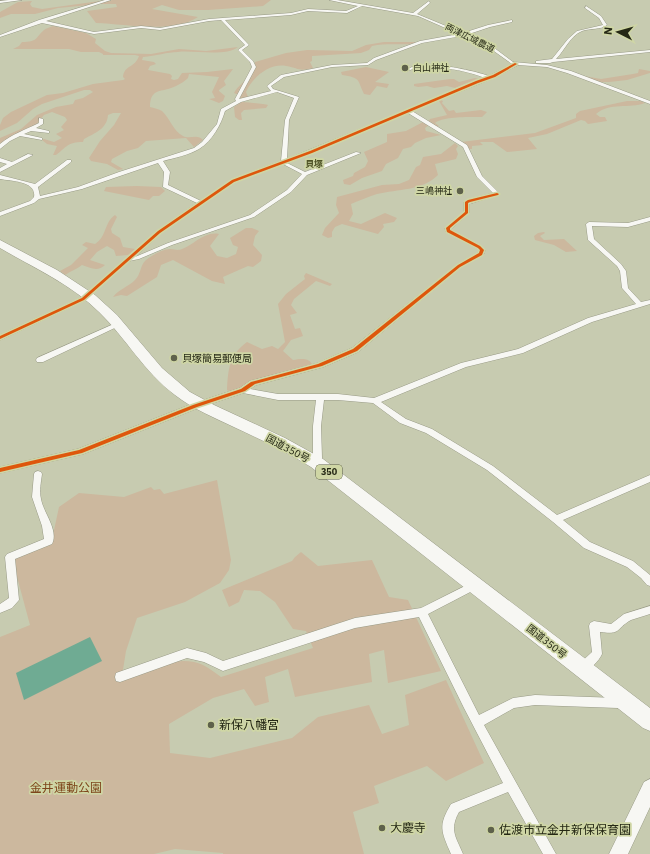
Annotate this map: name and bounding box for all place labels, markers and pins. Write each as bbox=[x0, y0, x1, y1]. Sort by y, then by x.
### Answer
place label: 白山神社 bbox=[413, 62, 449, 73]
marker: 白山神社 bbox=[400, 63, 410, 73]
place label: 三嶋神社 bbox=[416, 185, 452, 196]
marker: 三嶋神社 bbox=[455, 186, 465, 196]
place label: 貝塚簡易郵便局 bbox=[182, 352, 252, 365]
marker: 貝塚簡易郵便局 bbox=[169, 353, 179, 363]
place label: 新保八幡宮 bbox=[219, 717, 279, 732]
marker: 新保八幡宮 bbox=[206, 720, 216, 730]
place label: 大慶寺 bbox=[390, 820, 426, 835]
place label: 佐渡市立金井新保保育園 bbox=[499, 822, 631, 837]
marker: 大慶寺 bbox=[377, 823, 387, 833]
marker: 佐渡市立金井新保保育園 bbox=[486, 825, 496, 835]

